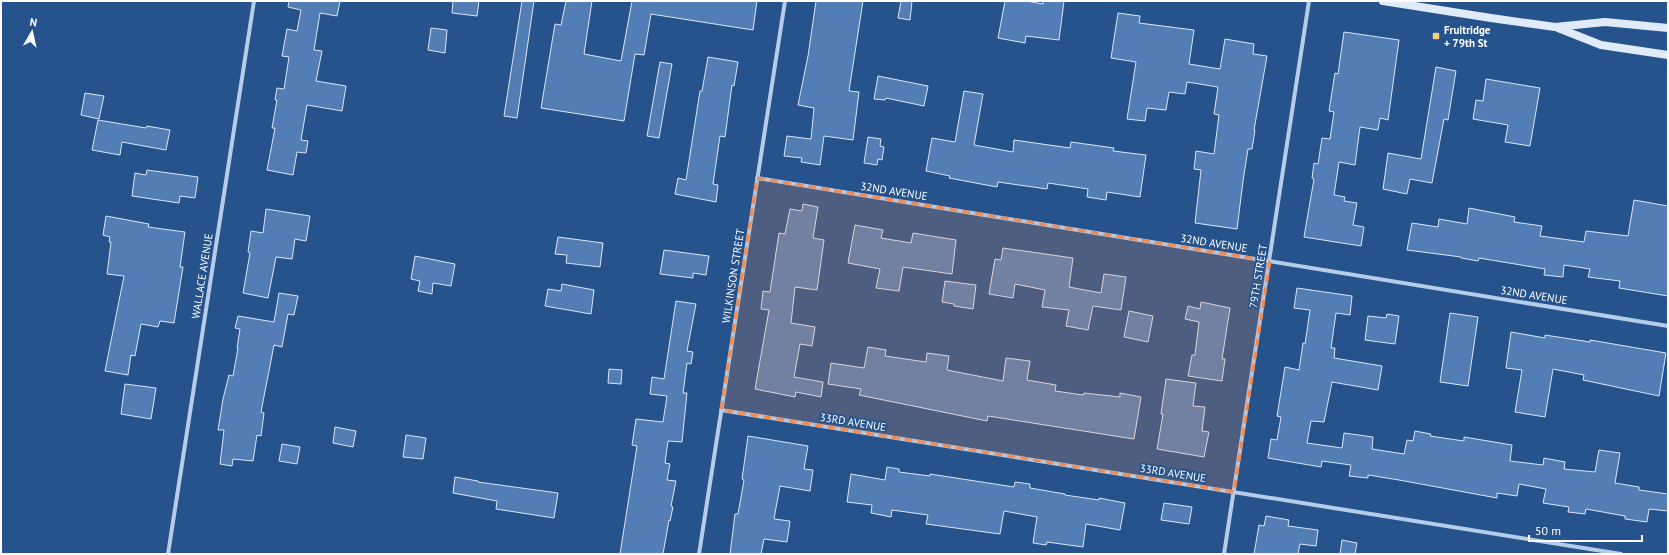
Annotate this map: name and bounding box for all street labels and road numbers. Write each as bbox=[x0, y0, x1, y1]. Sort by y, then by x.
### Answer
street label: 32ND AVENUE bbox=[859, 179, 929, 203]
street label: WILKINSON STREET bbox=[719, 228, 747, 324]
street label: 32ND AVENUE bbox=[1179, 231, 1249, 255]
street label: WALLACE AVENUE bbox=[188, 232, 216, 320]
street label: 79TH STREET bbox=[1246, 243, 1270, 309]
street label: 32ND AVENUE bbox=[1499, 283, 1569, 307]
street label: 33RD AVENUE bbox=[819, 410, 887, 434]
street label: 33RD AVENUE bbox=[1139, 461, 1207, 485]

